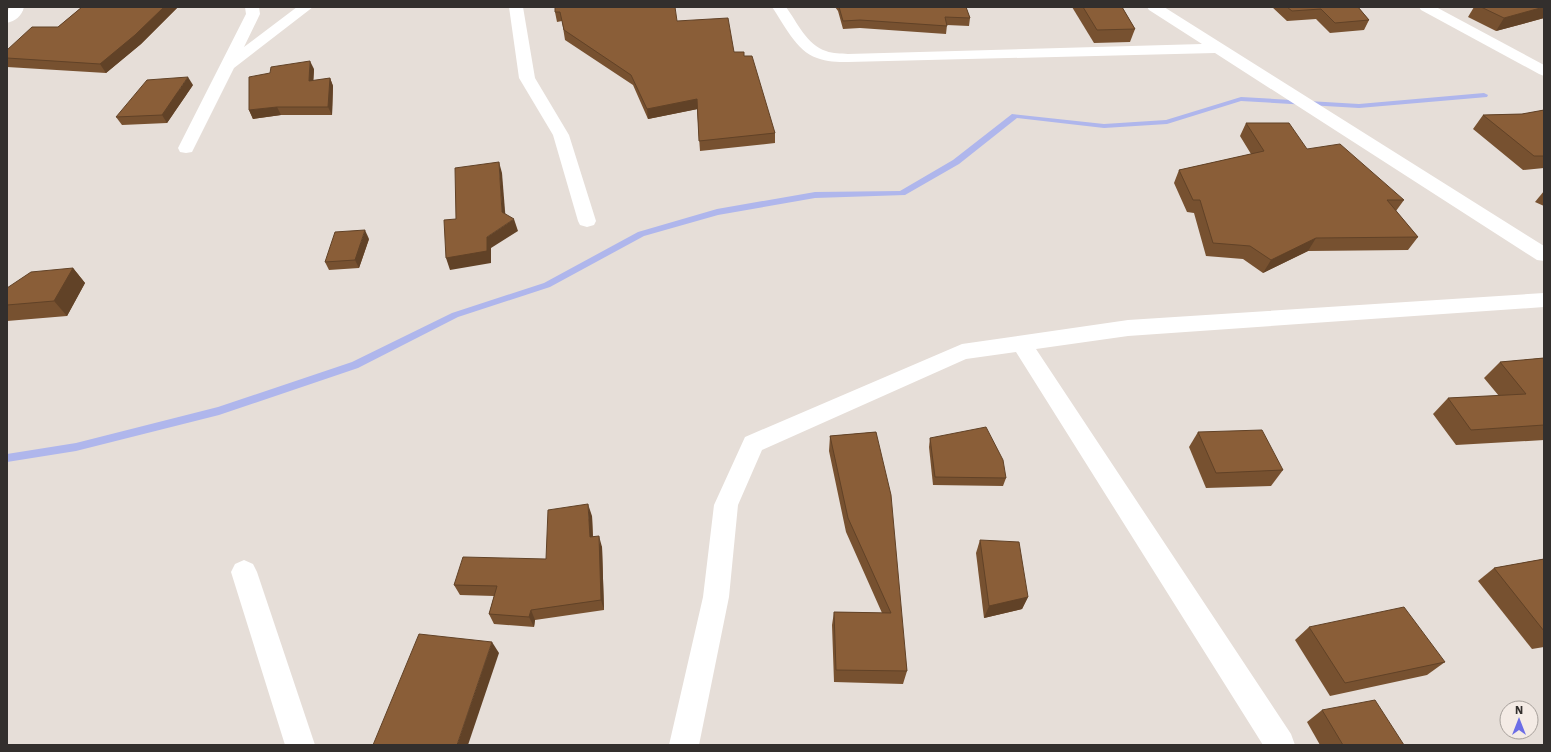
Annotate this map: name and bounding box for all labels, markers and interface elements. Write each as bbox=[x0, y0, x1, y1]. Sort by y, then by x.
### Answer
north arrow bbox=[1499, 700, 1539, 740]
text: N bbox=[1515, 704, 1523, 717]

